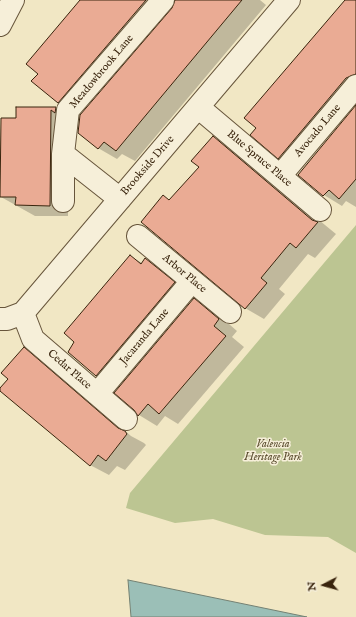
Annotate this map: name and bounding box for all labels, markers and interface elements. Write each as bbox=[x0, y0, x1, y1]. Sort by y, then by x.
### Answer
street label: Meadowbrook Lane bbox=[67, 32, 137, 112]
street label: Avocado Lane bbox=[292, 102, 344, 160]
street label: Blue Spruce Place bbox=[224, 128, 294, 190]
street label: Brookside Drive bbox=[119, 133, 177, 199]
street label: Arbor Place bbox=[159, 252, 209, 296]
street label: Jacaranda Lane bbox=[118, 306, 172, 368]
street label: Cedar Place bbox=[44, 347, 94, 393]
park label: Valencia Heritage Park bbox=[244, 438, 302, 464]
north arrow bbox=[304, 565, 344, 605]
text: N bbox=[305, 581, 320, 592]

